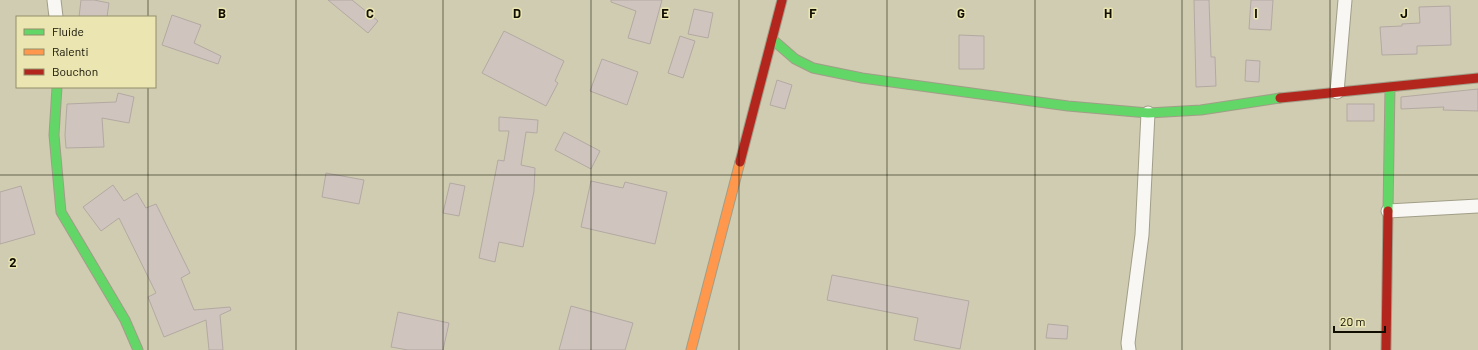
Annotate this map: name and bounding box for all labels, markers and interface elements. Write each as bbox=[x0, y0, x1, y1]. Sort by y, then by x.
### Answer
text: B bbox=[218, 5, 226, 21]
text: C bbox=[366, 5, 374, 21]
text: D bbox=[513, 5, 521, 21]
text: E bbox=[661, 5, 669, 21]
text: F bbox=[809, 5, 817, 21]
text: G bbox=[957, 5, 965, 21]
text: H bbox=[1104, 5, 1112, 21]
text: I bbox=[1254, 5, 1258, 21]
text: J bbox=[1400, 5, 1408, 21]
legend bbox=[16, 16, 156, 88]
text: Fluide bbox=[52, 24, 84, 38]
text: Ralenti bbox=[52, 44, 89, 58]
text: Bouchon bbox=[52, 64, 98, 78]
text: 2 bbox=[9, 254, 17, 270]
scale bar bbox=[1334, 308, 1385, 334]
text: 20 m bbox=[1340, 314, 1366, 328]

